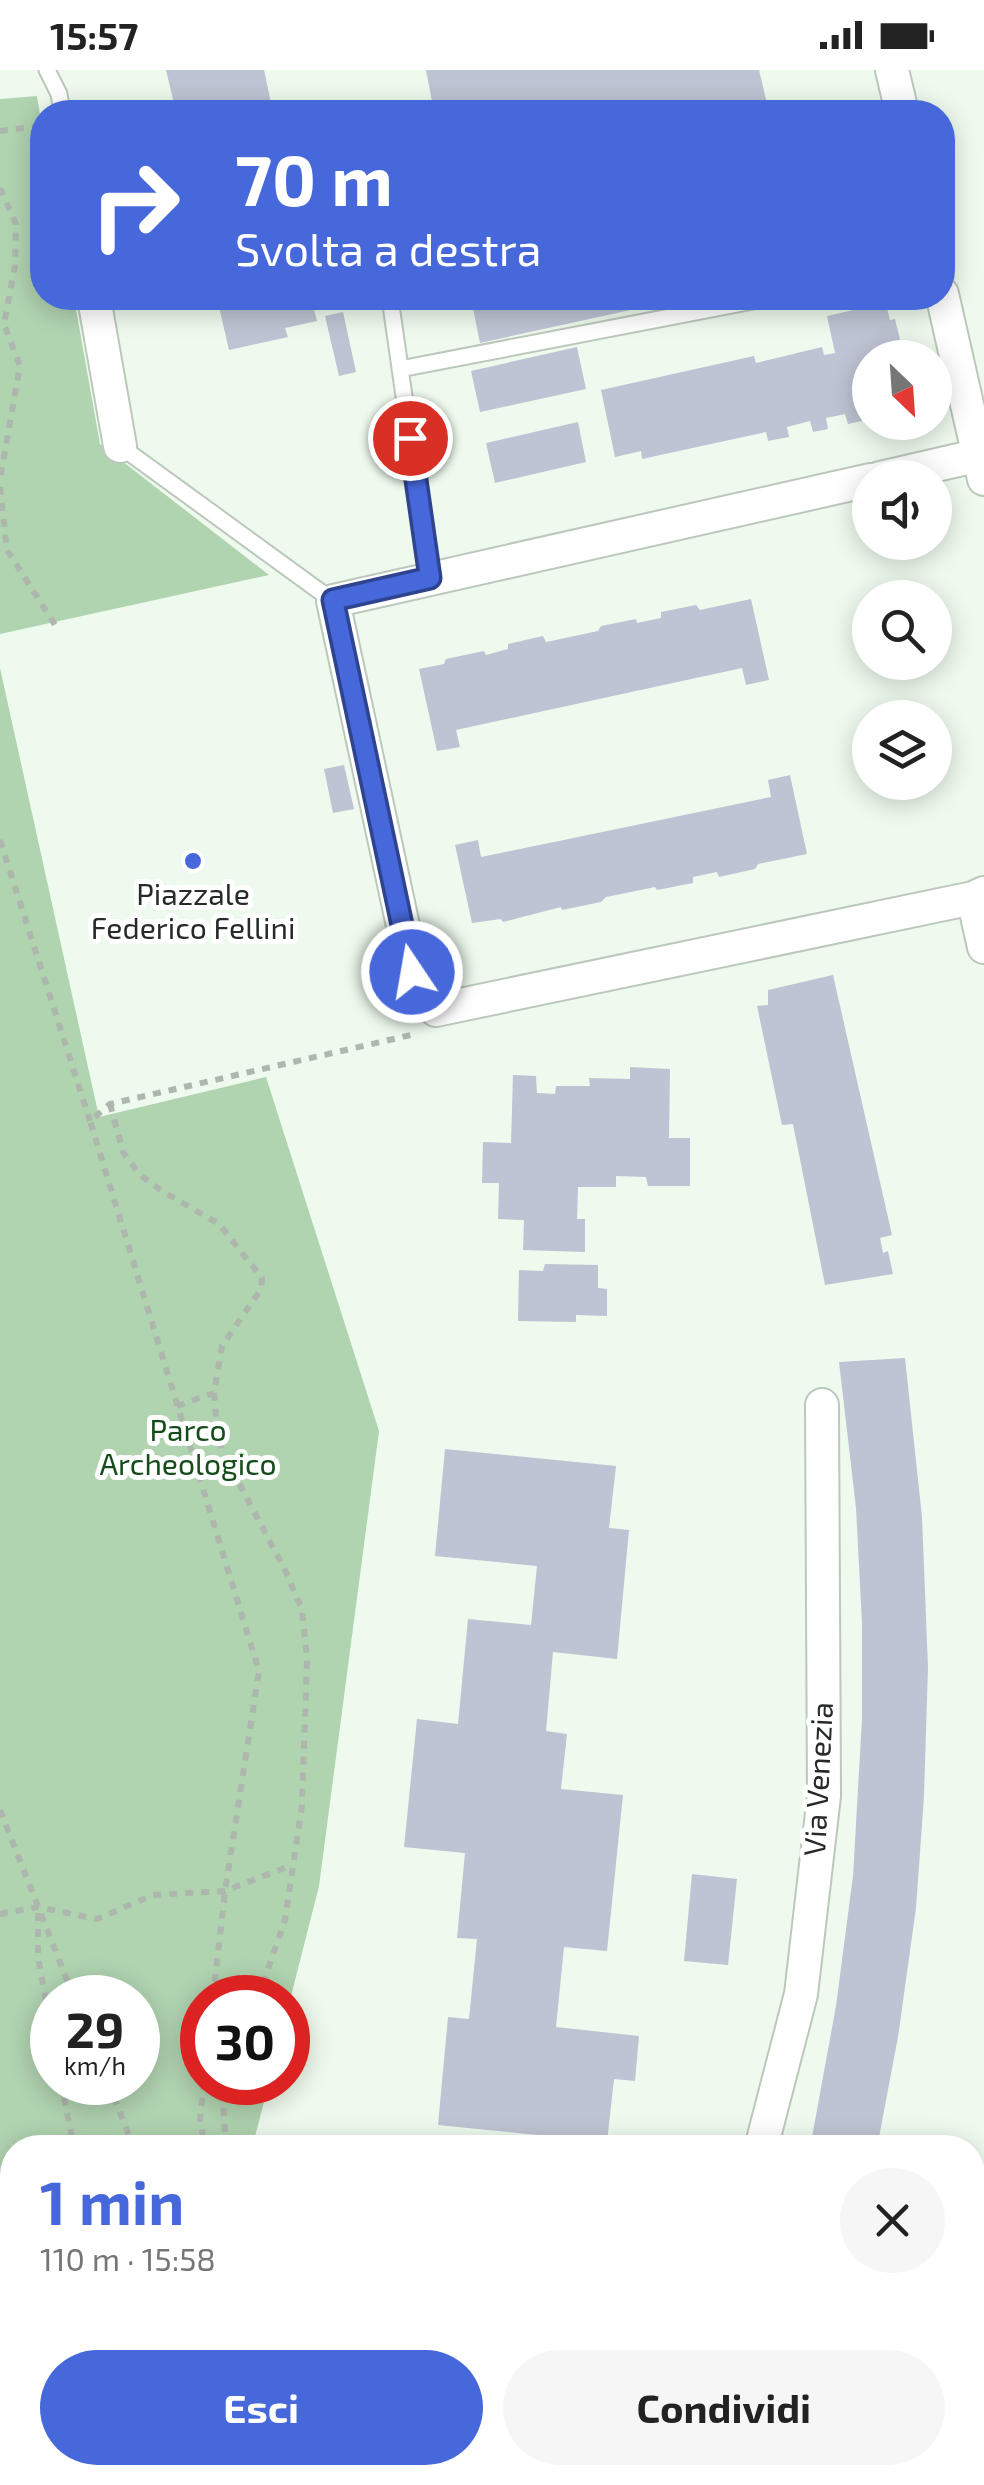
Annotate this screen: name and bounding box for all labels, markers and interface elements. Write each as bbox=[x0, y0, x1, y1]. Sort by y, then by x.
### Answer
text: 15:57 bbox=[50, 12, 138, 58]
text: 70 m bbox=[235, 136, 393, 220]
icon: right bbox=[70, 140, 200, 270]
text: Svolta a destra bbox=[235, 221, 541, 275]
north arrow bbox=[852, 340, 952, 440]
map controls bbox=[852, 340, 952, 800]
pin bbox=[368, 396, 453, 481]
icon: arrive bbox=[383, 411, 438, 466]
button: sound bbox=[852, 460, 952, 560]
button: search bbox=[852, 580, 952, 680]
button: layers bbox=[852, 700, 952, 800]
marker: Piazzale Federico Fellini bbox=[182, 850, 204, 872]
place label: Piazzale Federico Fellini bbox=[91, 875, 295, 945]
position arrow bbox=[360, 920, 464, 1024]
park label: Parco Archeologico bbox=[99, 1411, 277, 1481]
street label: Via Venezia bbox=[795, 1701, 839, 1857]
speed limit sign: 30 bbox=[180, 1975, 310, 2105]
text: 29 bbox=[66, 1998, 124, 2058]
text: km/h bbox=[64, 2050, 126, 2080]
text: 1 min bbox=[40, 2165, 184, 2237]
button: close bbox=[840, 2168, 945, 2273]
text: 110 m · 15:58 bbox=[40, 2239, 216, 2277]
button: Esci bbox=[40, 2350, 483, 2465]
button: Condividi bbox=[503, 2350, 945, 2465]

